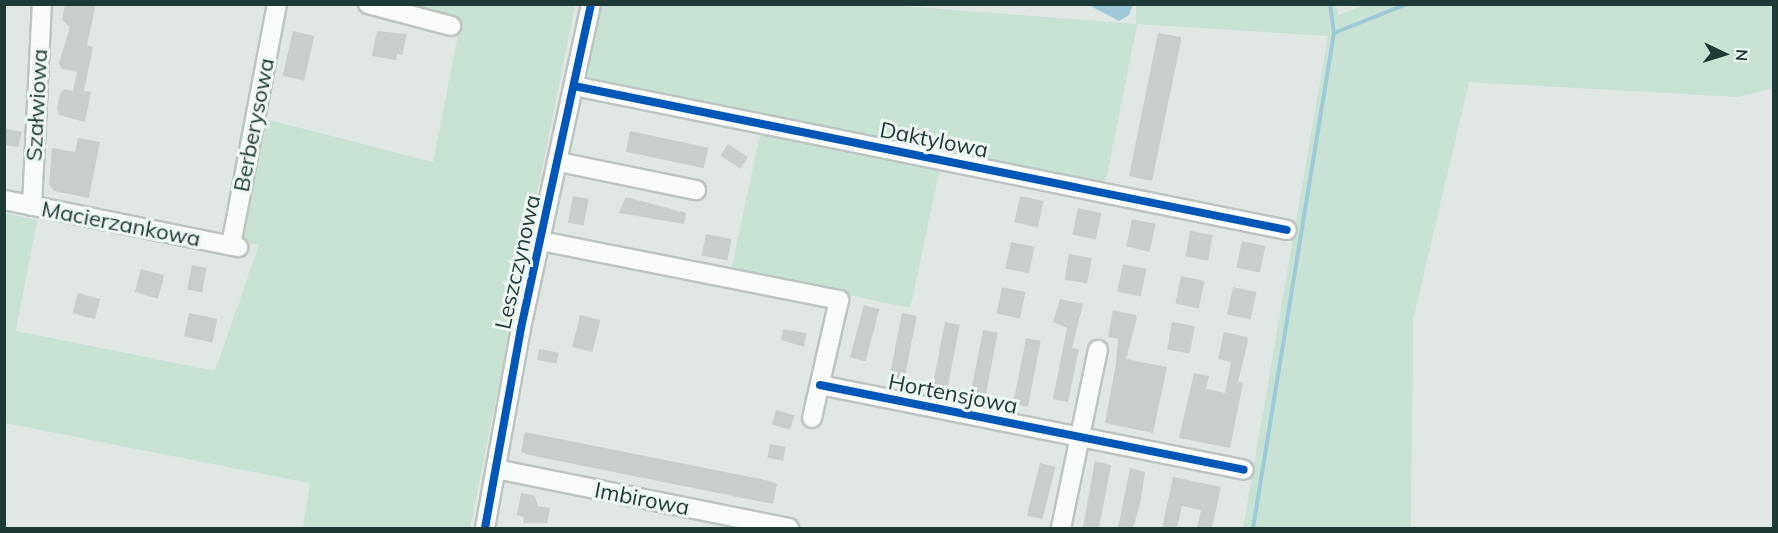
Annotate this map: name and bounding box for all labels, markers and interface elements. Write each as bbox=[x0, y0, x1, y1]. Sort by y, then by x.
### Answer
north arrow bbox=[1694, 24, 1754, 84]
street label: Szałwiowa bbox=[21, 48, 53, 162]
text: N bbox=[1732, 49, 1752, 62]
street label: Berberysowa bbox=[228, 56, 280, 194]
street label: Daktylowa bbox=[878, 117, 990, 163]
street label: Leszczynowa bbox=[490, 192, 546, 332]
street label: Macierzankowa bbox=[39, 196, 203, 252]
street label: Hortensjowa bbox=[886, 369, 1020, 419]
street label: Imbirowa bbox=[592, 477, 692, 521]

